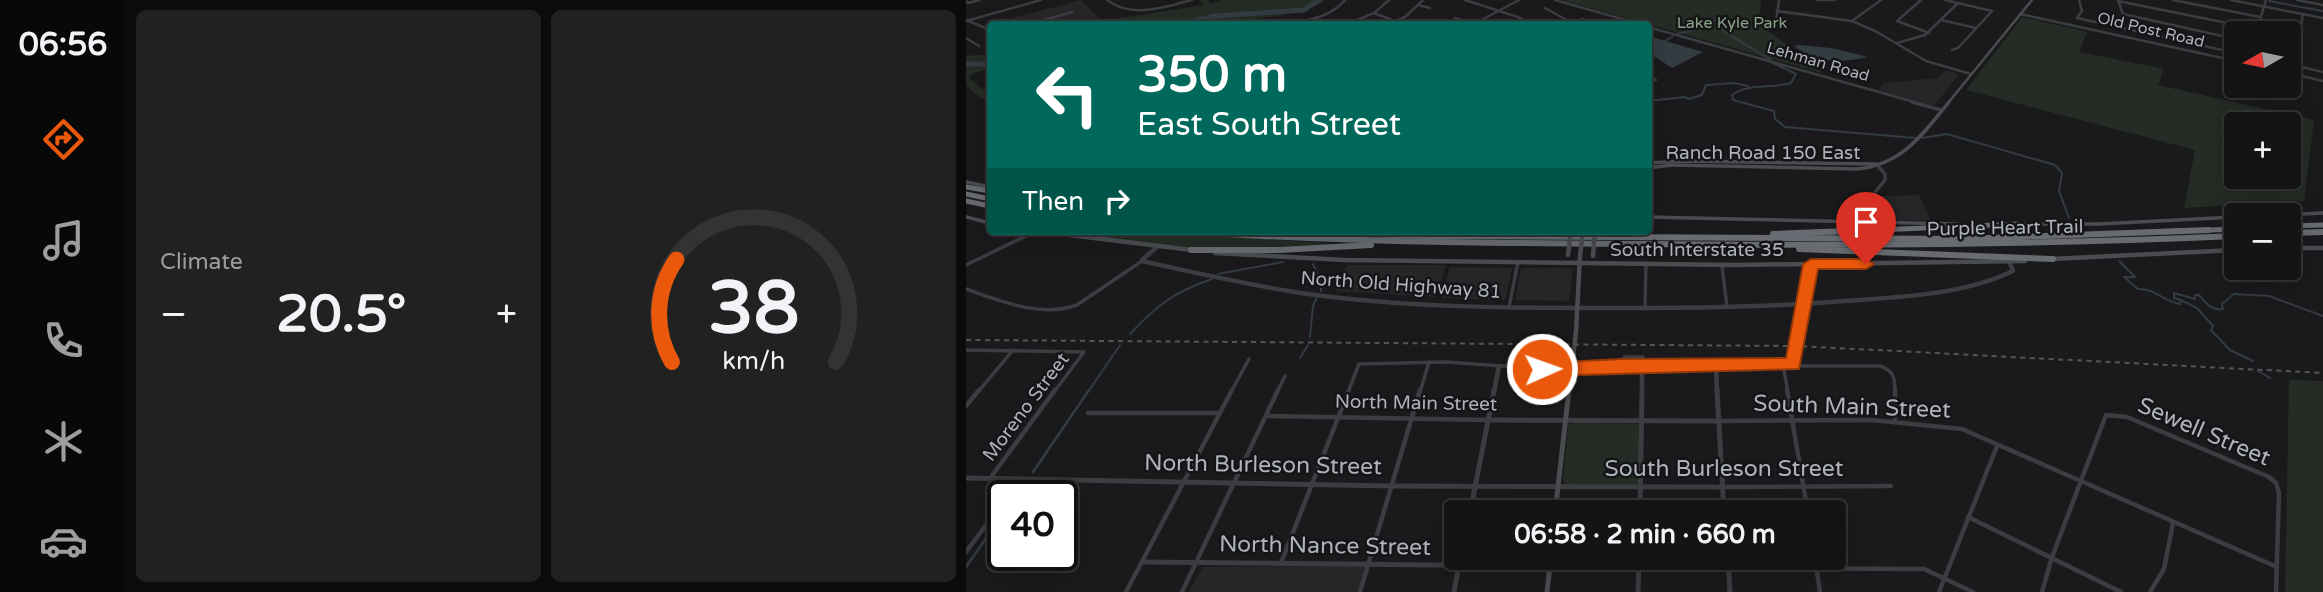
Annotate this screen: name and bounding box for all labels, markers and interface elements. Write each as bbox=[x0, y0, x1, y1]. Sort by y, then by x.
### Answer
street label: Old Post Road bbox=[2095, 8, 2207, 52]
park label: Lake Kyle Park bbox=[1677, 13, 1788, 33]
north arrow bbox=[2224, 21, 2301, 98]
map controls bbox=[2224, 21, 2301, 280]
text: 06:56 bbox=[19, 26, 107, 64]
street label: Lehman Road bbox=[1764, 38, 1872, 86]
text: 350 m bbox=[1137, 46, 1287, 105]
icon: left bbox=[1022, 49, 1113, 140]
text: East South Street bbox=[1137, 106, 1401, 144]
button: + bbox=[2224, 112, 2301, 189]
icon: directions bbox=[39, 115, 88, 164]
street label: Ranch Road 150 East bbox=[1666, 142, 1860, 164]
icon: right bbox=[1098, 182, 1136, 220]
text: Then bbox=[1022, 186, 1084, 217]
pin bbox=[1836, 192, 1896, 264]
icon: arrive bbox=[1847, 203, 1885, 241]
button: − bbox=[2224, 203, 2301, 280]
icon: music bbox=[39, 216, 88, 265]
street label: Purple Heart Trail bbox=[1926, 216, 2084, 240]
street label: South Interstate 35 bbox=[1610, 239, 1784, 261]
text: Climate bbox=[160, 248, 243, 276]
text: 38 bbox=[708, 265, 799, 353]
street label: North Old Highway 81 bbox=[1300, 267, 1502, 303]
text: 20.5° bbox=[276, 283, 406, 346]
text: − bbox=[160, 292, 187, 338]
text: + bbox=[496, 292, 517, 338]
icon: phone bbox=[39, 316, 88, 365]
position arrow bbox=[1505, 332, 1579, 406]
text: km/h bbox=[722, 346, 785, 376]
street label: Moreno Street bbox=[978, 349, 1074, 465]
street label: South Main Street bbox=[1753, 390, 1951, 424]
street label: North Main Street bbox=[1335, 391, 1497, 415]
street label: Sewell Street bbox=[2133, 392, 2275, 473]
icon: climate bbox=[39, 417, 88, 466]
street label: North Burleson Street bbox=[1144, 449, 1382, 481]
street label: South Burleson Street bbox=[1604, 455, 1844, 483]
speed limit sign: 40 bbox=[987, 480, 1078, 571]
icon: car bbox=[39, 517, 88, 566]
text: 06:58 · 2 min · 660 m bbox=[1514, 519, 1776, 550]
street label: North Nance Street bbox=[1219, 530, 1431, 562]

